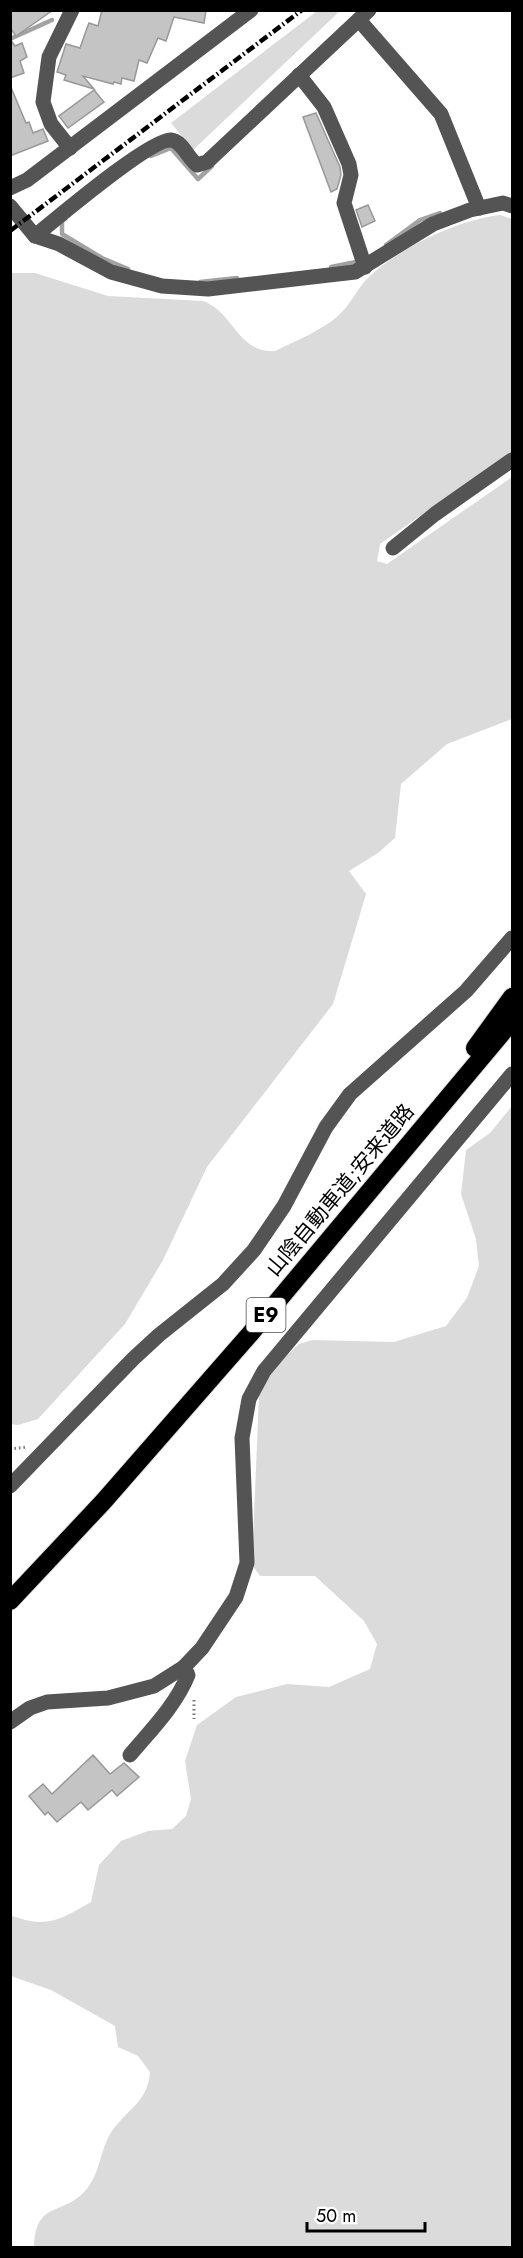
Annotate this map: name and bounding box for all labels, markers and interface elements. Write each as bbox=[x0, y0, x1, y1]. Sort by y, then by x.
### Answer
street label: 山陰自動車道;安来道路 bbox=[259, 1097, 421, 1283]
road number: E9 bbox=[246, 1298, 286, 1332]
scale bar bbox=[307, 2195, 426, 2233]
text: 50 m bbox=[316, 2203, 356, 2229]

